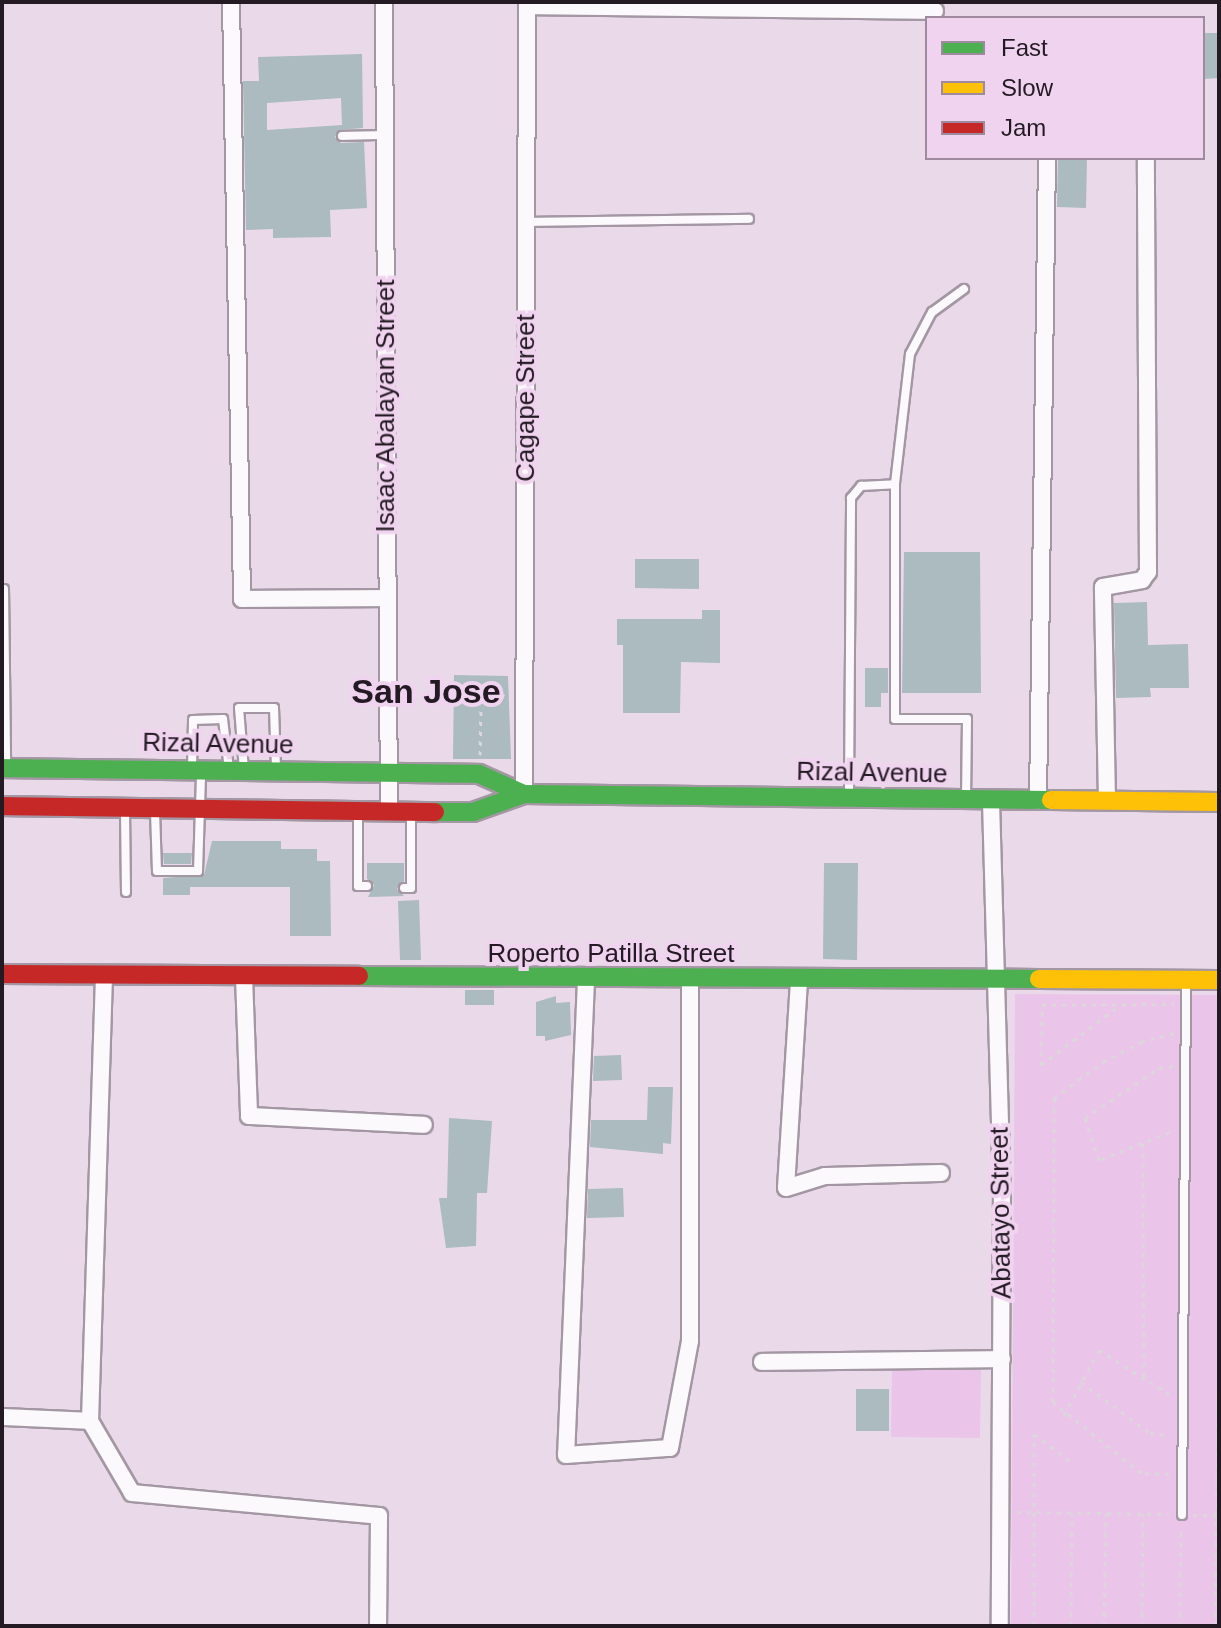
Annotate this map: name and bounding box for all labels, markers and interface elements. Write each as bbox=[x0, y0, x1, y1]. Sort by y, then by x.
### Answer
legend bbox=[925, 16, 1205, 160]
text: Fast bbox=[1001, 34, 1048, 61]
text: Slow bbox=[1001, 74, 1053, 101]
text: Jam bbox=[1001, 114, 1046, 141]
street label: Isaac Abalayan Street bbox=[370, 279, 402, 533]
street label: Cagape Street bbox=[510, 314, 542, 482]
district label: San Jose bbox=[351, 672, 501, 712]
street label: Rizal Avenue bbox=[141, 727, 295, 761]
street label: Rizal Avenue bbox=[795, 756, 949, 790]
street label: Roperto Patilla Street bbox=[487, 938, 735, 970]
street label: Abatayo Street bbox=[984, 1127, 1018, 1299]

